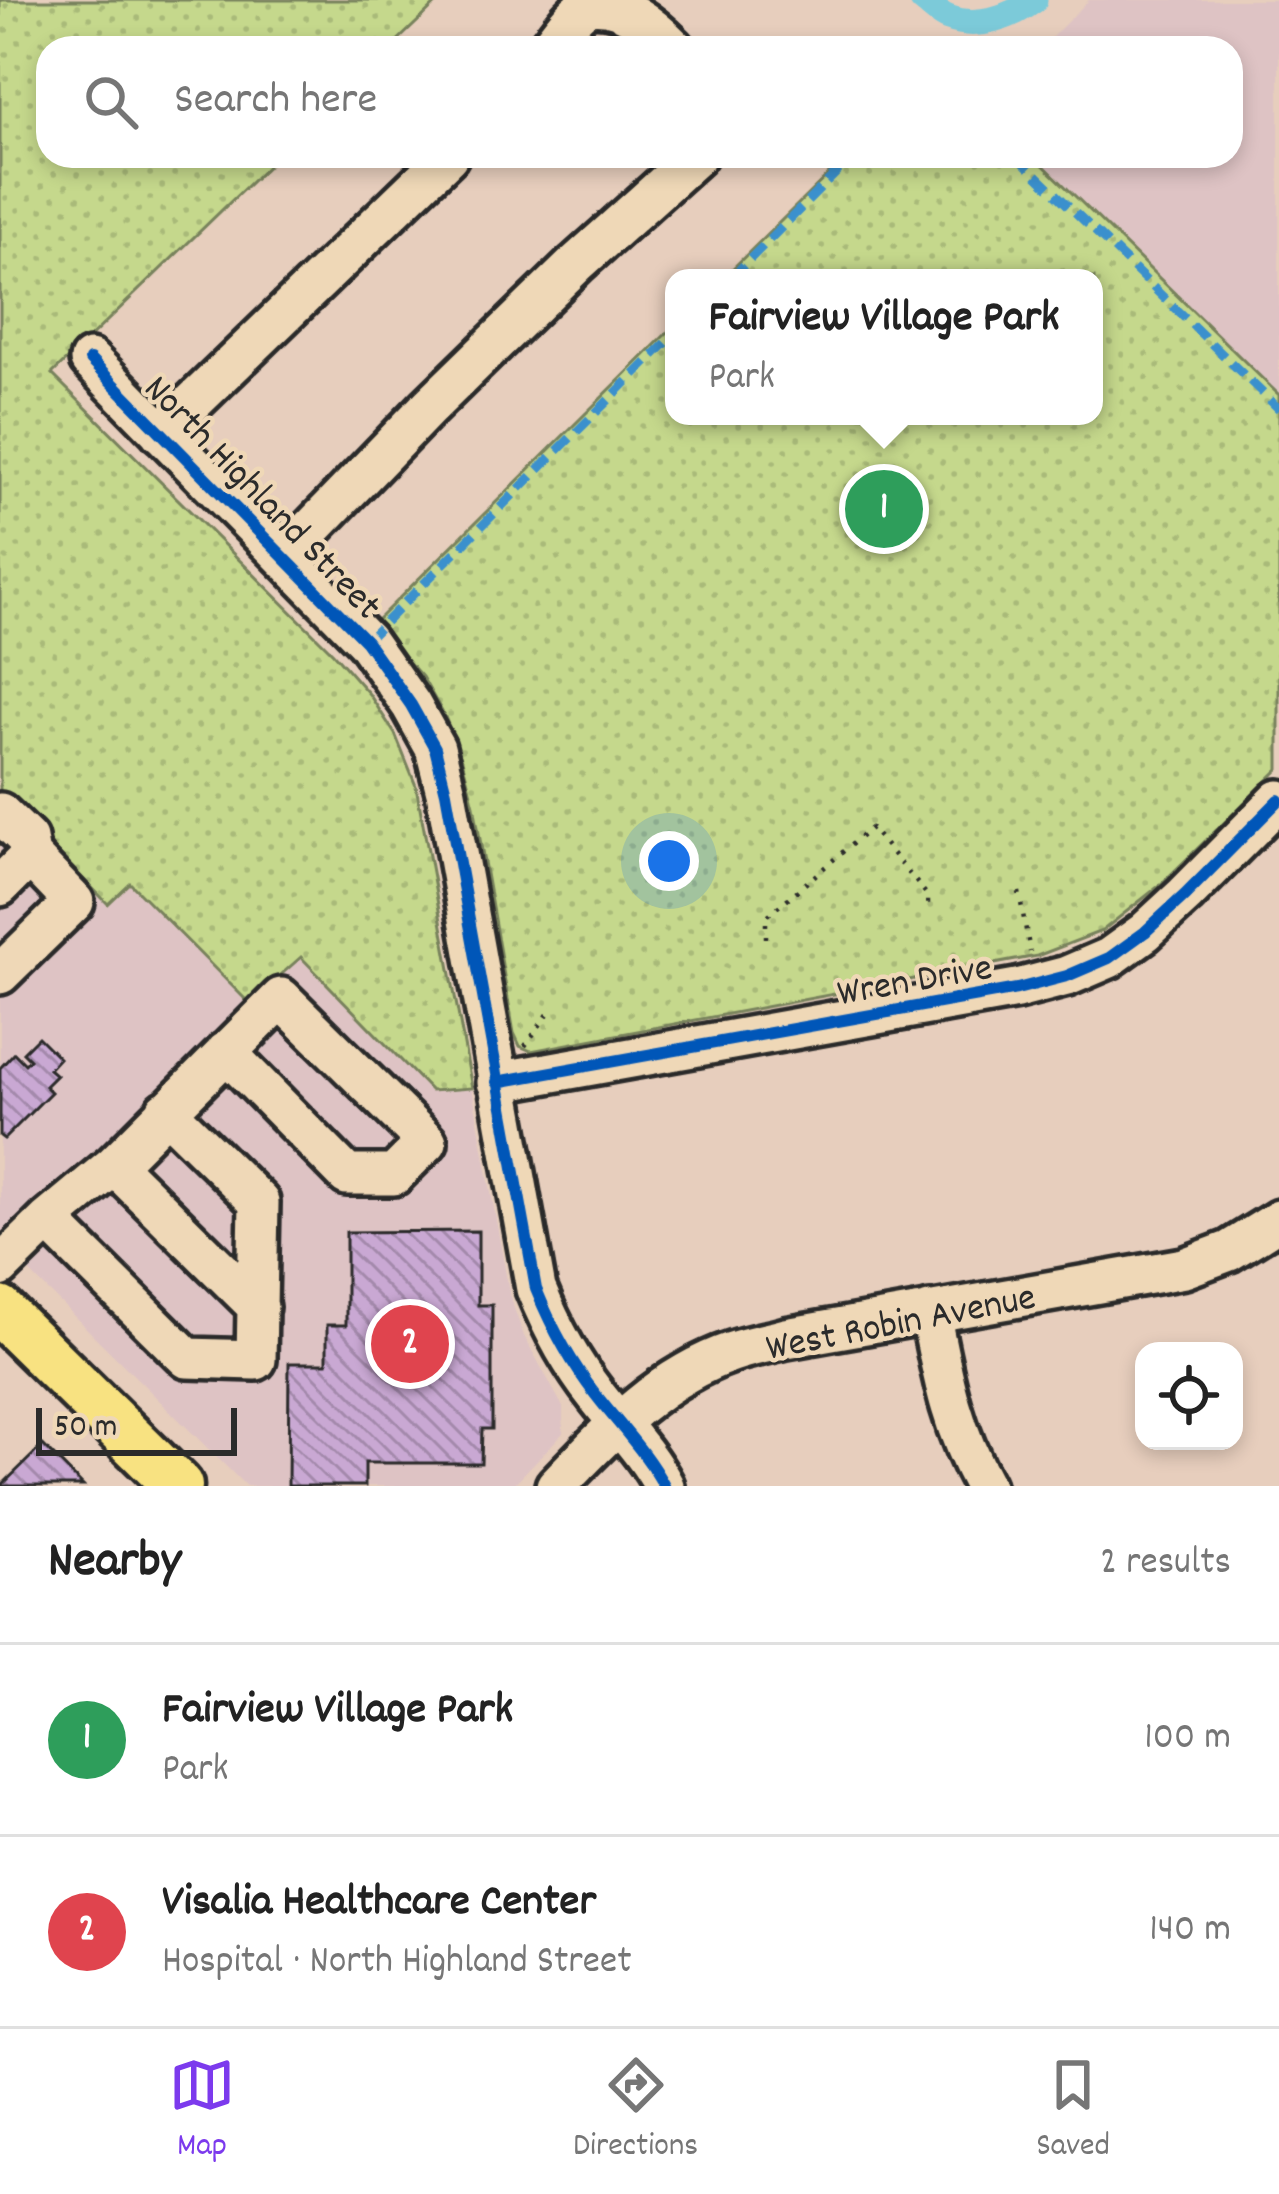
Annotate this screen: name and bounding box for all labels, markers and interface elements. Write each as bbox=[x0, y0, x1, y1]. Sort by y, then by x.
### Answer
search box bbox=[36, 36, 1243, 168]
icon: search bbox=[78, 69, 144, 135]
text: Search here bbox=[174, 70, 377, 134]
popup bbox=[665, 269, 1103, 425]
text: Fairview Village Park bbox=[708, 288, 1060, 352]
text: Park bbox=[708, 352, 775, 407]
street label: North Highland Street bbox=[129, 365, 392, 634]
pin: 1 bbox=[845, 464, 923, 554]
your location bbox=[639, 831, 699, 891]
street label: Wren Drive bbox=[833, 943, 997, 1024]
street label: West Robin Avenue bbox=[762, 1272, 1041, 1378]
pin: 2 bbox=[371, 1299, 449, 1389]
map controls bbox=[1135, 1342, 1243, 1450]
button: locate bbox=[1135, 1342, 1243, 1450]
scale bar bbox=[36, 1402, 237, 1455]
text: 50 m bbox=[54, 1405, 118, 1452]
text: Nearby bbox=[48, 1528, 181, 1600]
text: 2 results bbox=[1100, 1537, 1231, 1592]
text: Fairview Village Park bbox=[162, 1680, 513, 1744]
text: 1 bbox=[83, 1712, 91, 1767]
text: 100 m bbox=[1144, 1712, 1231, 1767]
text: Park bbox=[162, 1744, 228, 1799]
text: Visalia Healthcare Center bbox=[162, 1872, 596, 1936]
text: 2 bbox=[78, 1904, 96, 1959]
text: 140 m bbox=[1149, 1904, 1231, 1959]
text: Hospital · North Highland Street bbox=[162, 1936, 632, 1991]
tab: Map bbox=[169, 2052, 235, 2171]
tab: Directions bbox=[573, 2052, 698, 2171]
tab: Saved bbox=[1036, 2052, 1110, 2171]

